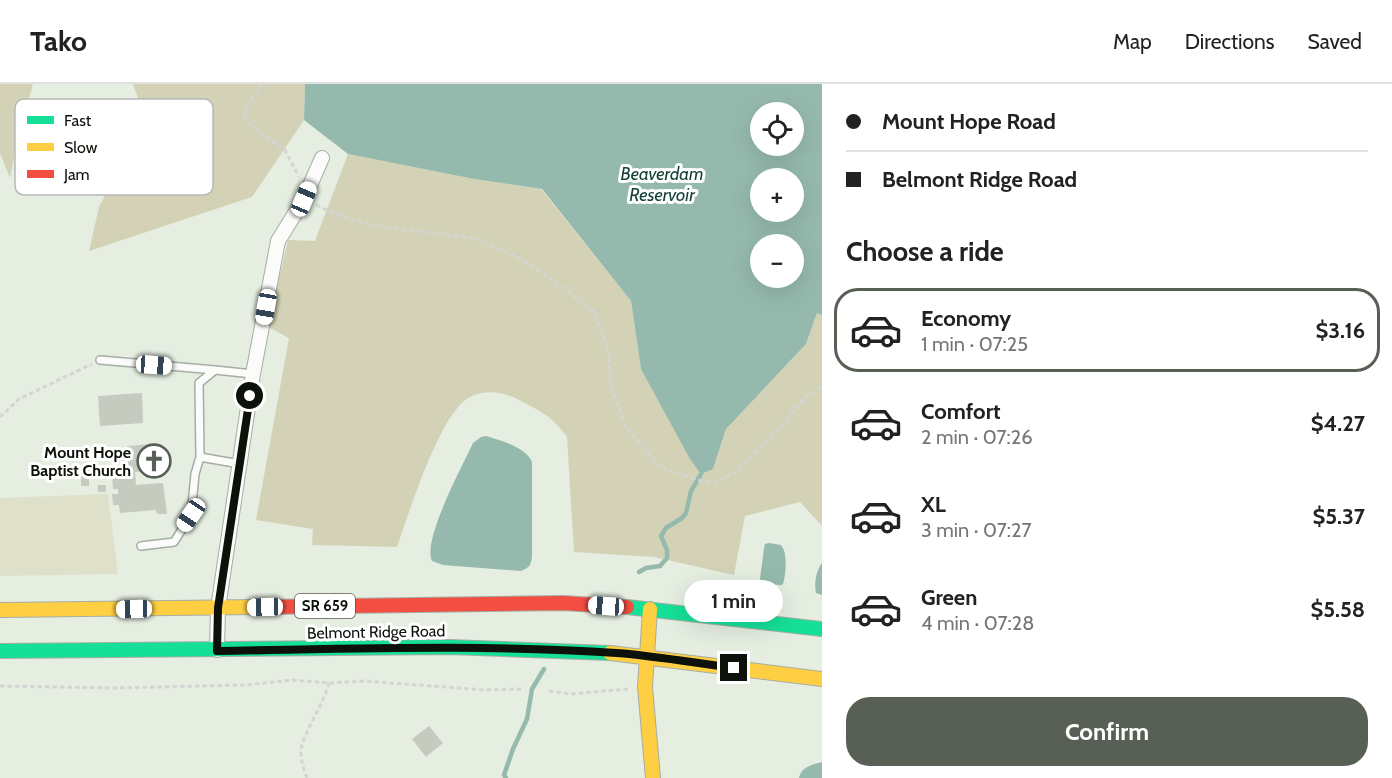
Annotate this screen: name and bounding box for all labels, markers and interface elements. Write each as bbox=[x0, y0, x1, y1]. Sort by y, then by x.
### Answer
text: Tako bbox=[30, 24, 87, 58]
text: Map bbox=[1113, 29, 1152, 54]
text: Directions bbox=[1185, 29, 1274, 54]
text: Saved bbox=[1307, 29, 1362, 54]
legend bbox=[15, 99, 213, 195]
map controls bbox=[750, 102, 804, 288]
button: locate bbox=[750, 102, 804, 156]
text: Mount Hope Road bbox=[882, 108, 1056, 135]
text: Fast bbox=[64, 111, 92, 130]
text: Slow bbox=[64, 138, 98, 157]
water label: Beaverdam Reservoir bbox=[621, 163, 703, 206]
text: Jam bbox=[63, 165, 90, 184]
text: Belmont Ridge Road bbox=[882, 166, 1077, 193]
button: + bbox=[750, 168, 804, 222]
car bbox=[289, 179, 319, 219]
button: − bbox=[750, 234, 804, 288]
text: Choose a ride bbox=[846, 235, 1004, 268]
car bbox=[254, 288, 278, 326]
icon: car bbox=[849, 303, 903, 357]
text: Economy bbox=[921, 305, 1011, 332]
text: $3.16 bbox=[1315, 317, 1365, 344]
text: 1 min · 07:25 bbox=[921, 332, 1028, 356]
car bbox=[135, 355, 173, 375]
route start bbox=[236, 382, 263, 409]
icon: car bbox=[849, 396, 903, 450]
text: Comfort bbox=[921, 398, 1000, 425]
text: $4.27 bbox=[1311, 410, 1365, 437]
text: 2 min · 07:26 bbox=[921, 425, 1033, 449]
place label: Mount Hope Baptist Church bbox=[30, 443, 131, 480]
church icon: Mount Hope Baptist Church bbox=[136, 443, 172, 479]
icon: car bbox=[849, 489, 903, 543]
text: XL bbox=[921, 491, 946, 518]
car bbox=[173, 495, 209, 535]
text: $5.37 bbox=[1312, 503, 1365, 530]
text: 3 min · 07:27 bbox=[921, 518, 1032, 542]
callout: 1 min bbox=[684, 581, 783, 623]
icon: car bbox=[849, 582, 903, 636]
text: Green bbox=[921, 584, 977, 611]
text: 1 min bbox=[711, 589, 756, 613]
road number: SR 659 bbox=[295, 594, 355, 618]
car bbox=[587, 596, 625, 616]
text: $5.58 bbox=[1310, 596, 1365, 623]
car bbox=[247, 598, 283, 616]
car bbox=[116, 600, 152, 618]
text: 4 min · 07:28 bbox=[921, 611, 1034, 635]
street label: Belmont Ridge Road bbox=[307, 621, 445, 643]
route end bbox=[720, 654, 747, 681]
button: Confirm bbox=[846, 697, 1368, 766]

